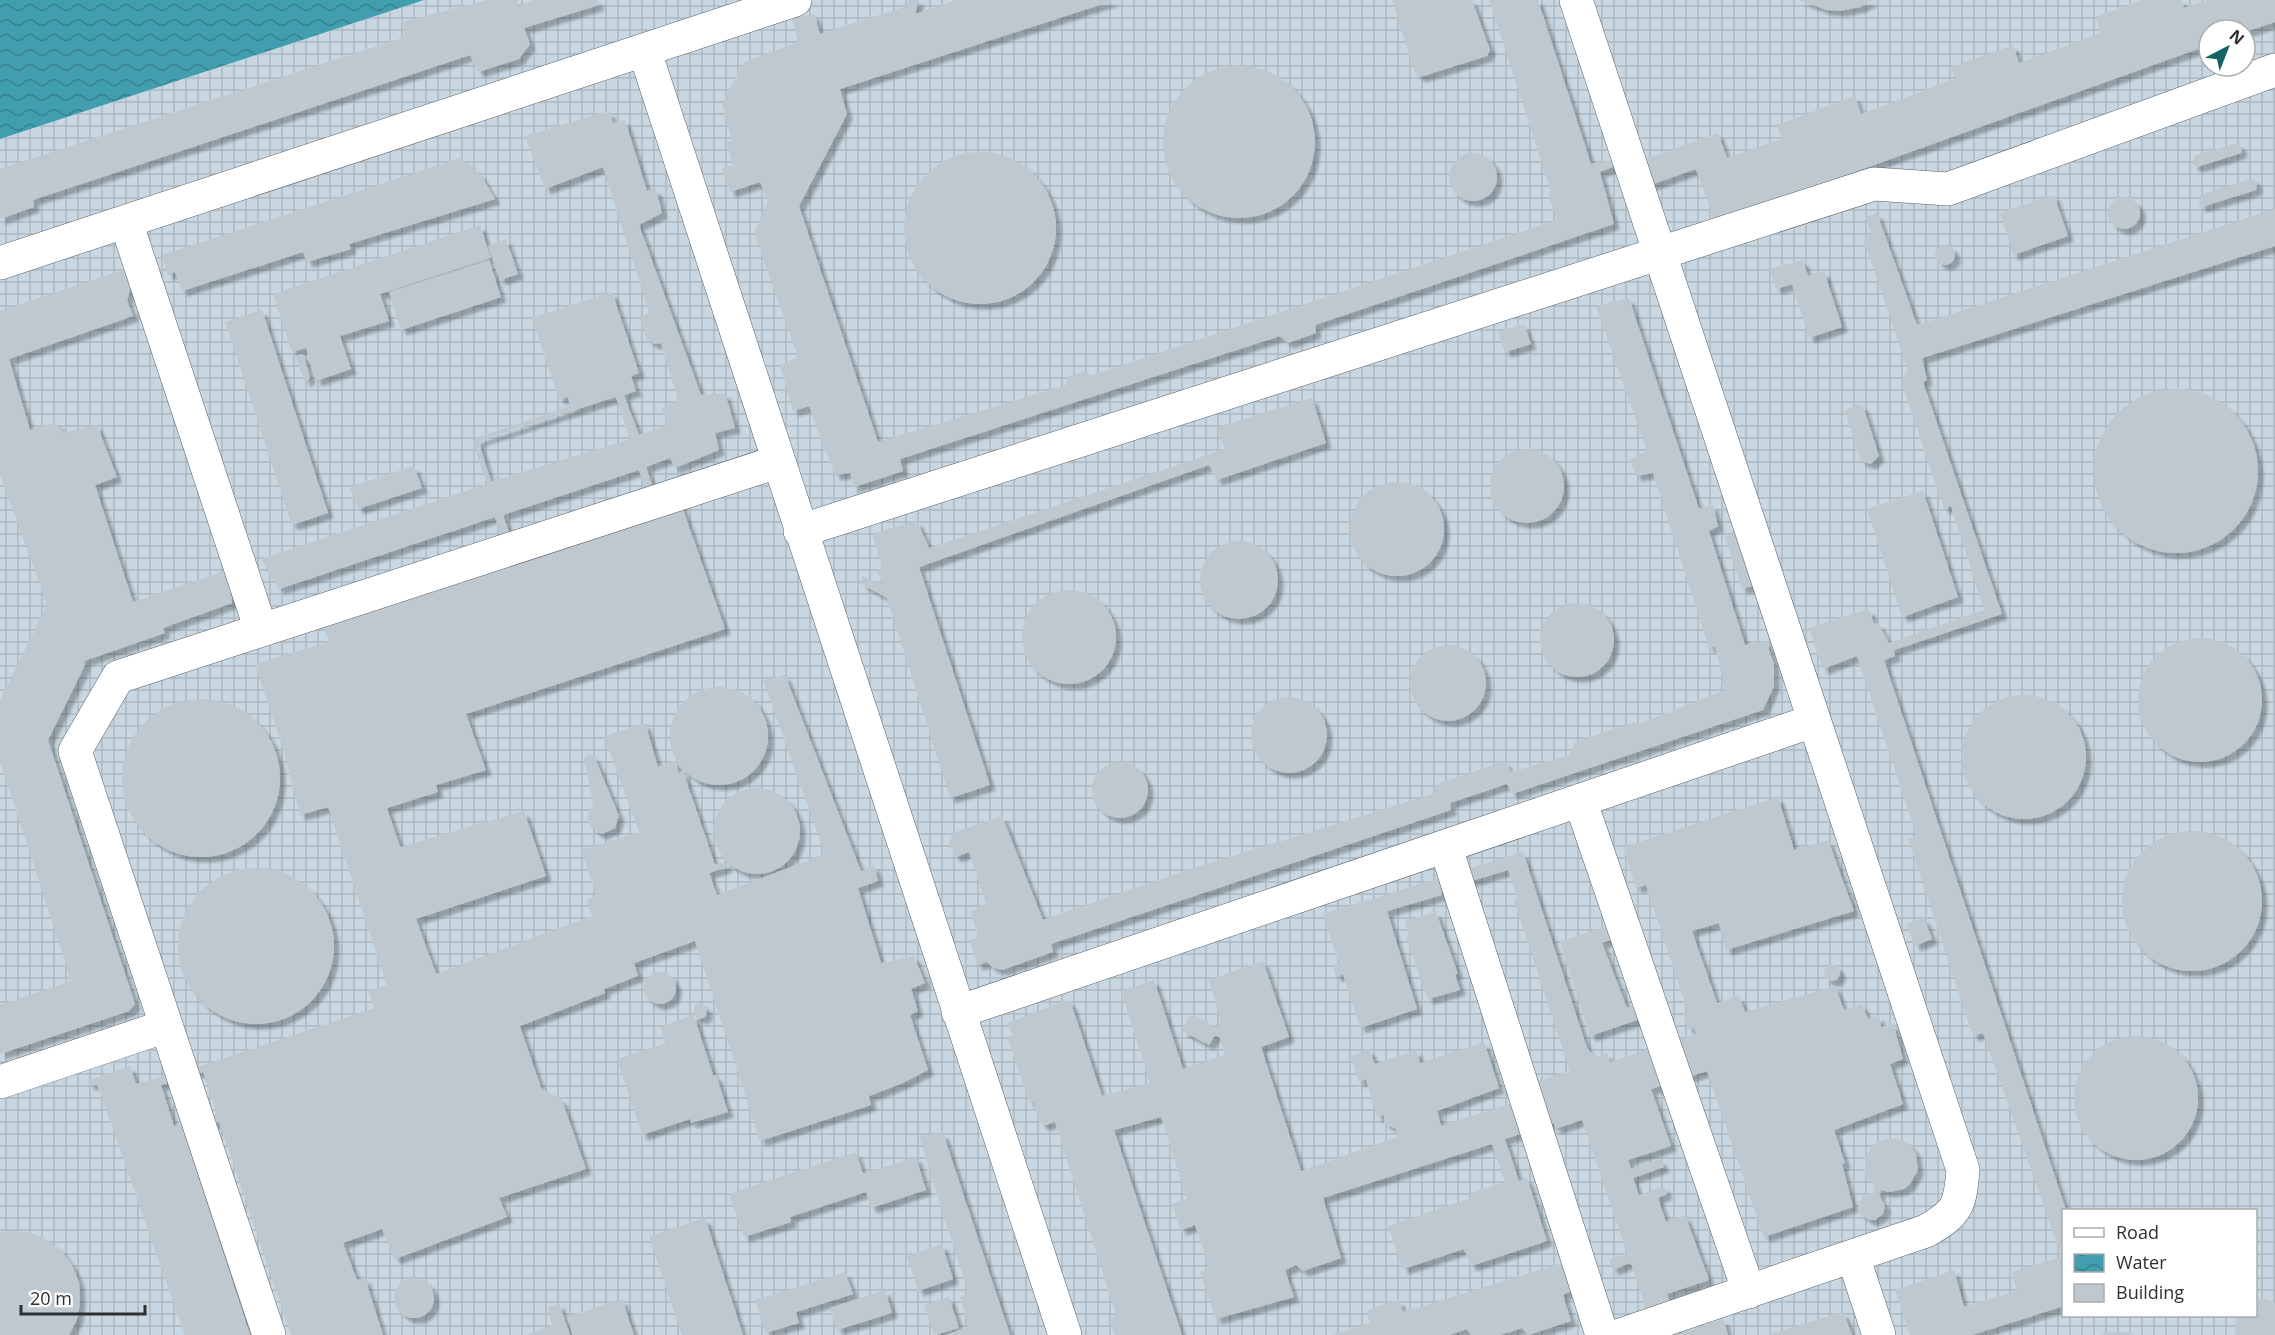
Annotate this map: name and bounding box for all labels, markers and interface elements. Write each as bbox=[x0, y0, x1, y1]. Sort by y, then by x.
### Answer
north arrow bbox=[2197, 18, 2257, 78]
text: N bbox=[2225, 24, 2249, 49]
legend bbox=[2062, 1209, 2257, 1317]
text: Road bbox=[2116, 1220, 2159, 1244]
text: Water bbox=[2116, 1250, 2167, 1274]
scale bar bbox=[21, 1278, 146, 1316]
text: Building bbox=[2116, 1280, 2184, 1304]
text: 20 m bbox=[30, 1286, 72, 1310]

